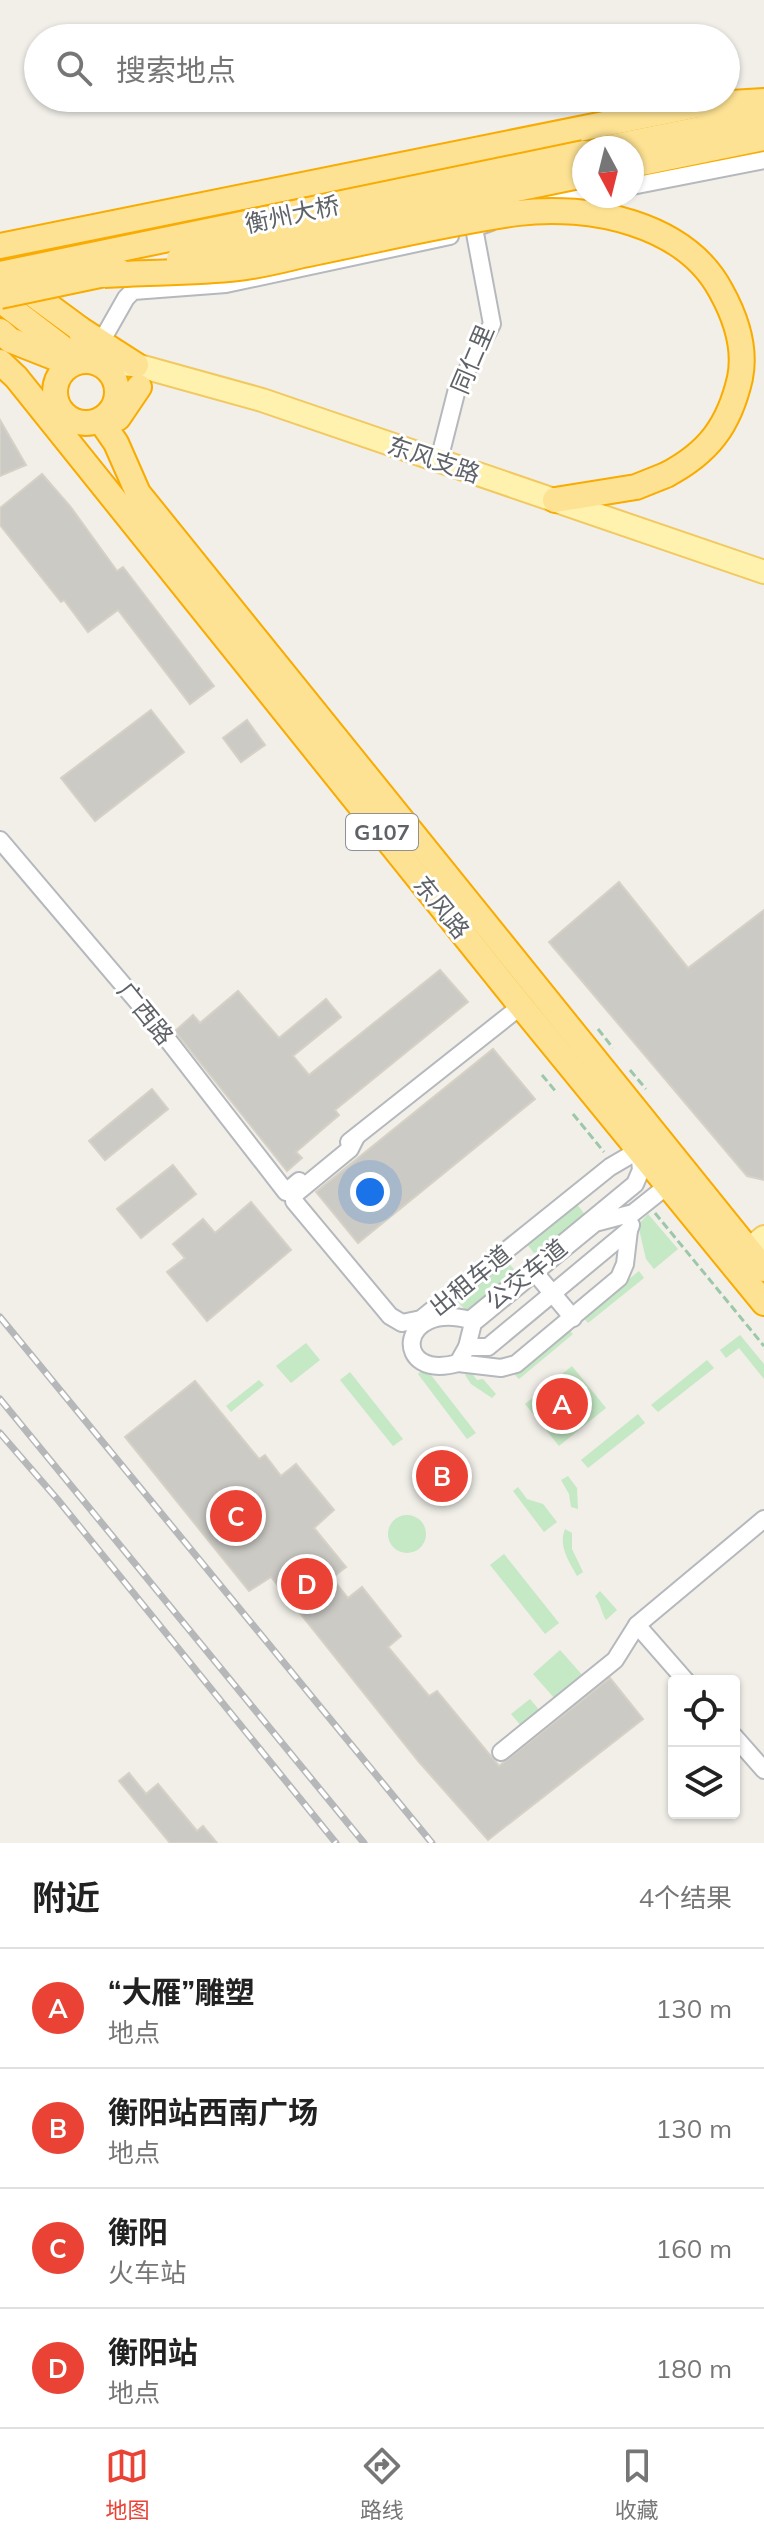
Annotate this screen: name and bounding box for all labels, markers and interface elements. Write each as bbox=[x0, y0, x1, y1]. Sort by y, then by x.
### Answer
search box bbox=[24, 24, 740, 112]
icon: search bbox=[52, 46, 96, 90]
text: 搜索地点 bbox=[116, 51, 236, 89]
north arrow bbox=[572, 136, 644, 208]
street label: 衡州大桥 bbox=[242, 189, 342, 239]
street label: 同仁里 bbox=[444, 320, 500, 398]
street label: 东风支路 bbox=[384, 429, 484, 489]
road number: G107 bbox=[346, 814, 418, 850]
street label: 东风路 bbox=[408, 870, 476, 944]
street label: 广西路 bbox=[112, 976, 180, 1050]
your location bbox=[350, 1172, 390, 1212]
street label: 公交车道 bbox=[479, 1232, 573, 1316]
street label: 出租车道 bbox=[423, 1238, 517, 1322]
pin: A bbox=[536, 1374, 588, 1434]
pin: B bbox=[416, 1446, 468, 1506]
pin: C bbox=[210, 1486, 262, 1546]
pin: D bbox=[281, 1554, 333, 1614]
map controls bbox=[668, 1675, 740, 1819]
button: locate bbox=[668, 1675, 740, 1747]
button: layers bbox=[668, 1747, 740, 1819]
text: 附近 bbox=[32, 1876, 100, 1919]
text: 4个结果 bbox=[638, 1881, 732, 1914]
text: “大雁”雕塑 bbox=[108, 1973, 255, 2011]
text: A bbox=[48, 1992, 68, 2025]
text: 130 m bbox=[656, 1992, 732, 2025]
text: 地点 bbox=[108, 2016, 160, 2049]
text: 衡阳站西南广场 bbox=[108, 2093, 318, 2131]
text: B bbox=[49, 2112, 67, 2145]
text: 130 m bbox=[656, 2112, 732, 2145]
text: 地点 bbox=[108, 2136, 160, 2169]
text: 衡阳 bbox=[108, 2213, 168, 2251]
text: C bbox=[49, 2232, 67, 2265]
text: 160 m bbox=[656, 2232, 732, 2265]
text: 火车站 bbox=[108, 2256, 186, 2289]
text: 衡阳站 bbox=[108, 2333, 198, 2371]
text: D bbox=[48, 2352, 68, 2385]
text: 180 m bbox=[656, 2352, 732, 2385]
text: 地点 bbox=[108, 2376, 160, 2409]
tab: 地图 bbox=[105, 2444, 149, 2524]
tab: 路线 bbox=[360, 2444, 404, 2524]
tab: 收藏 bbox=[615, 2444, 659, 2524]

